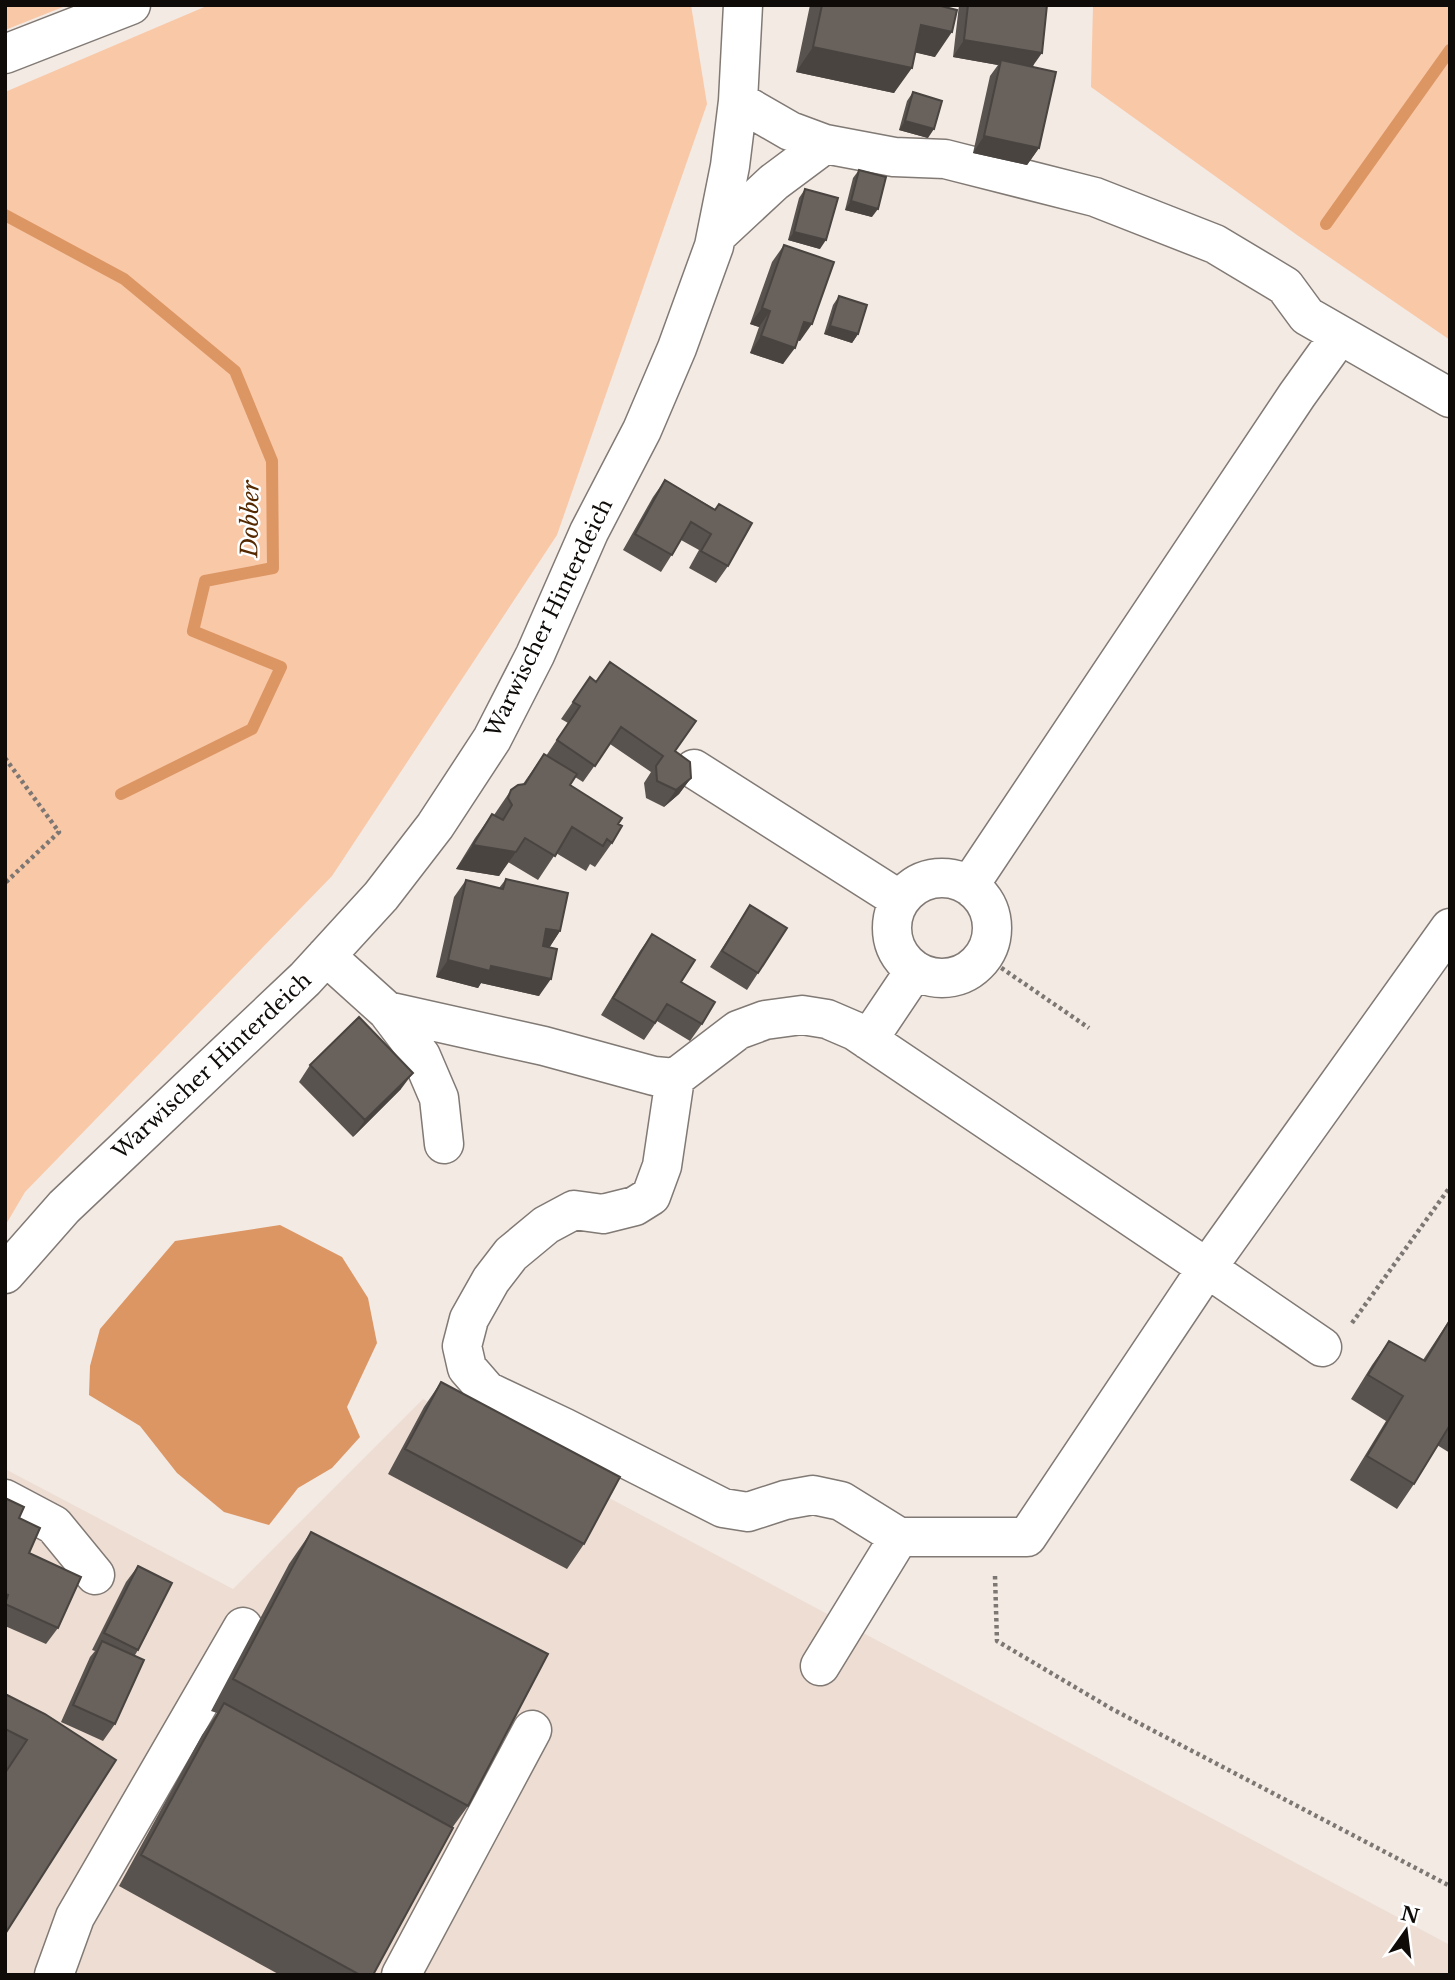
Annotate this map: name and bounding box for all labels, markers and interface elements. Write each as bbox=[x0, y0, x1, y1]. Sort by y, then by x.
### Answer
water label: Dobber bbox=[235, 479, 265, 559]
street label: Warwischer Hinterdeich bbox=[479, 494, 618, 742]
street label: Warwischer Hinterdeich bbox=[107, 967, 317, 1166]
north arrow bbox=[1371, 1896, 1441, 1966]
text: N bbox=[1399, 1902, 1422, 1928]

